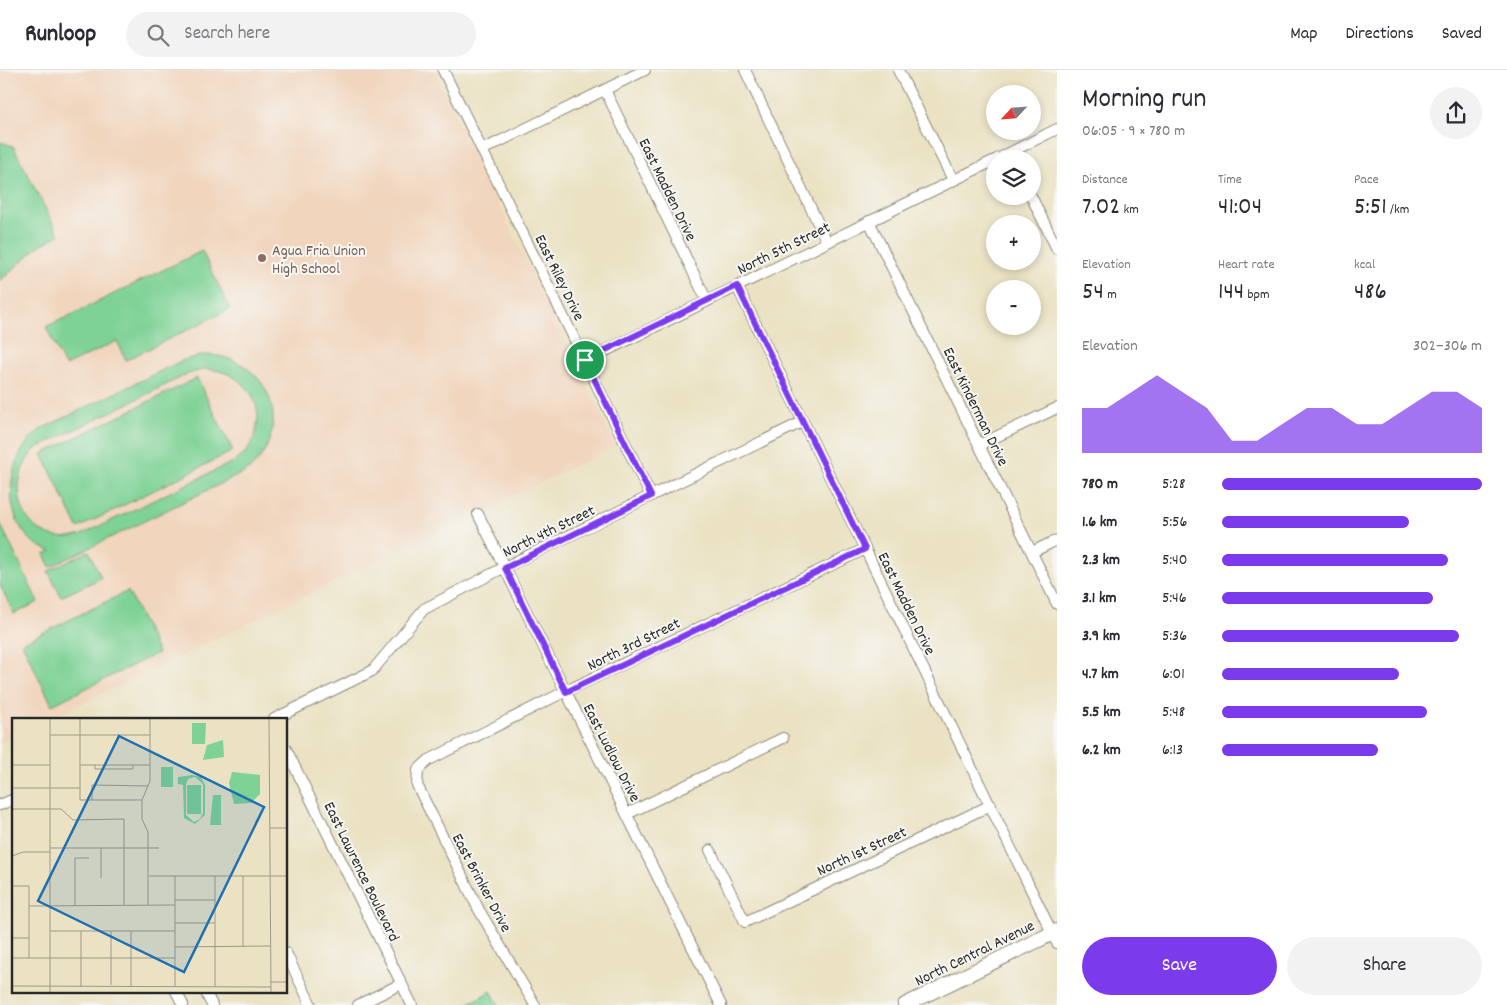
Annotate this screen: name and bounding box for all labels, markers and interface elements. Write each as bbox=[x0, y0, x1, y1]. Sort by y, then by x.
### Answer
search box bbox=[126, 12, 476, 57]
text: Runloop bbox=[25, 18, 96, 52]
icon: search bbox=[144, 21, 172, 49]
text: Search here bbox=[184, 21, 270, 48]
text: Map bbox=[1290, 22, 1317, 47]
text: Directions bbox=[1345, 22, 1414, 47]
text: Saved bbox=[1442, 22, 1482, 47]
text: Morning run bbox=[1082, 81, 1206, 121]
north arrow bbox=[986, 85, 1041, 140]
map controls bbox=[986, 85, 1041, 335]
button: share bbox=[1430, 87, 1482, 139]
text: 06:05 · 9 × 780 m bbox=[1082, 120, 1185, 143]
street label: East Madden Drive bbox=[632, 135, 702, 245]
button: layers bbox=[986, 150, 1041, 205]
text: Distance bbox=[1082, 170, 1128, 190]
text: Time bbox=[1218, 170, 1242, 190]
text: Pace bbox=[1354, 170, 1379, 190]
text: 7.02 bbox=[1082, 190, 1120, 226]
text: 41:04 bbox=[1218, 190, 1262, 226]
text: 5:51 bbox=[1354, 190, 1387, 226]
text: km bbox=[1120, 200, 1139, 220]
text: /km bbox=[1387, 200, 1409, 220]
button: + bbox=[986, 215, 1041, 270]
street label: North 5th Street bbox=[734, 217, 835, 282]
street label: East Riley Drive bbox=[528, 231, 590, 325]
place label: Agua Fria Union High School bbox=[272, 240, 366, 281]
marker: Agua Fria Union High School bbox=[256, 252, 268, 264]
text: Elevation bbox=[1082, 255, 1131, 275]
text: Heart rate bbox=[1218, 255, 1275, 275]
text: kcal bbox=[1354, 255, 1375, 275]
text: 54 bbox=[1082, 275, 1104, 311]
text: 144 bbox=[1218, 275, 1244, 311]
text: 486 bbox=[1354, 275, 1387, 311]
button: − bbox=[986, 280, 1041, 335]
text: m bbox=[1104, 285, 1117, 305]
text: bpm bbox=[1244, 285, 1270, 305]
text: Elevation bbox=[1082, 335, 1138, 358]
text: 302–306 m bbox=[1413, 335, 1482, 358]
pin bbox=[564, 339, 606, 381]
street label: East Kinderman Drive bbox=[936, 344, 1014, 470]
icon: arrive bbox=[571, 346, 599, 374]
text: 780 m bbox=[1082, 473, 1118, 496]
text: 5:28 bbox=[1162, 473, 1185, 496]
street label: North 4th Street bbox=[499, 500, 599, 565]
text: 1.6 km bbox=[1082, 511, 1117, 534]
text: 5:56 bbox=[1162, 511, 1187, 534]
street label: East Madden Drive bbox=[871, 549, 941, 659]
text: 2.3 km bbox=[1082, 549, 1120, 572]
text: 5:40 bbox=[1162, 549, 1187, 572]
text: 3.1 km bbox=[1082, 587, 1116, 610]
text: 5:46 bbox=[1162, 587, 1187, 610]
street label: North 3rd Street bbox=[584, 613, 685, 678]
text: 3.9 km bbox=[1082, 625, 1120, 648]
text: 5:36 bbox=[1162, 625, 1187, 648]
text: 4.7 km bbox=[1082, 663, 1119, 686]
text: 6:01 bbox=[1162, 663, 1185, 686]
street label: East Ludlow Drive bbox=[576, 700, 645, 806]
text: 5.5 km bbox=[1082, 701, 1121, 724]
text: 5:48 bbox=[1162, 701, 1185, 724]
inset map bbox=[12, 718, 288, 992]
text: 6.2 km bbox=[1082, 739, 1121, 762]
text: 6:13 bbox=[1162, 739, 1183, 762]
street label: East Lawrence Boulevard bbox=[317, 798, 405, 946]
street label: North 1st Street bbox=[813, 821, 911, 883]
street label: East Brinker Drive bbox=[445, 830, 517, 937]
street label: North Central Avenue bbox=[911, 915, 1039, 993]
button: Save bbox=[1082, 937, 1277, 995]
button: Share bbox=[1287, 937, 1482, 995]

